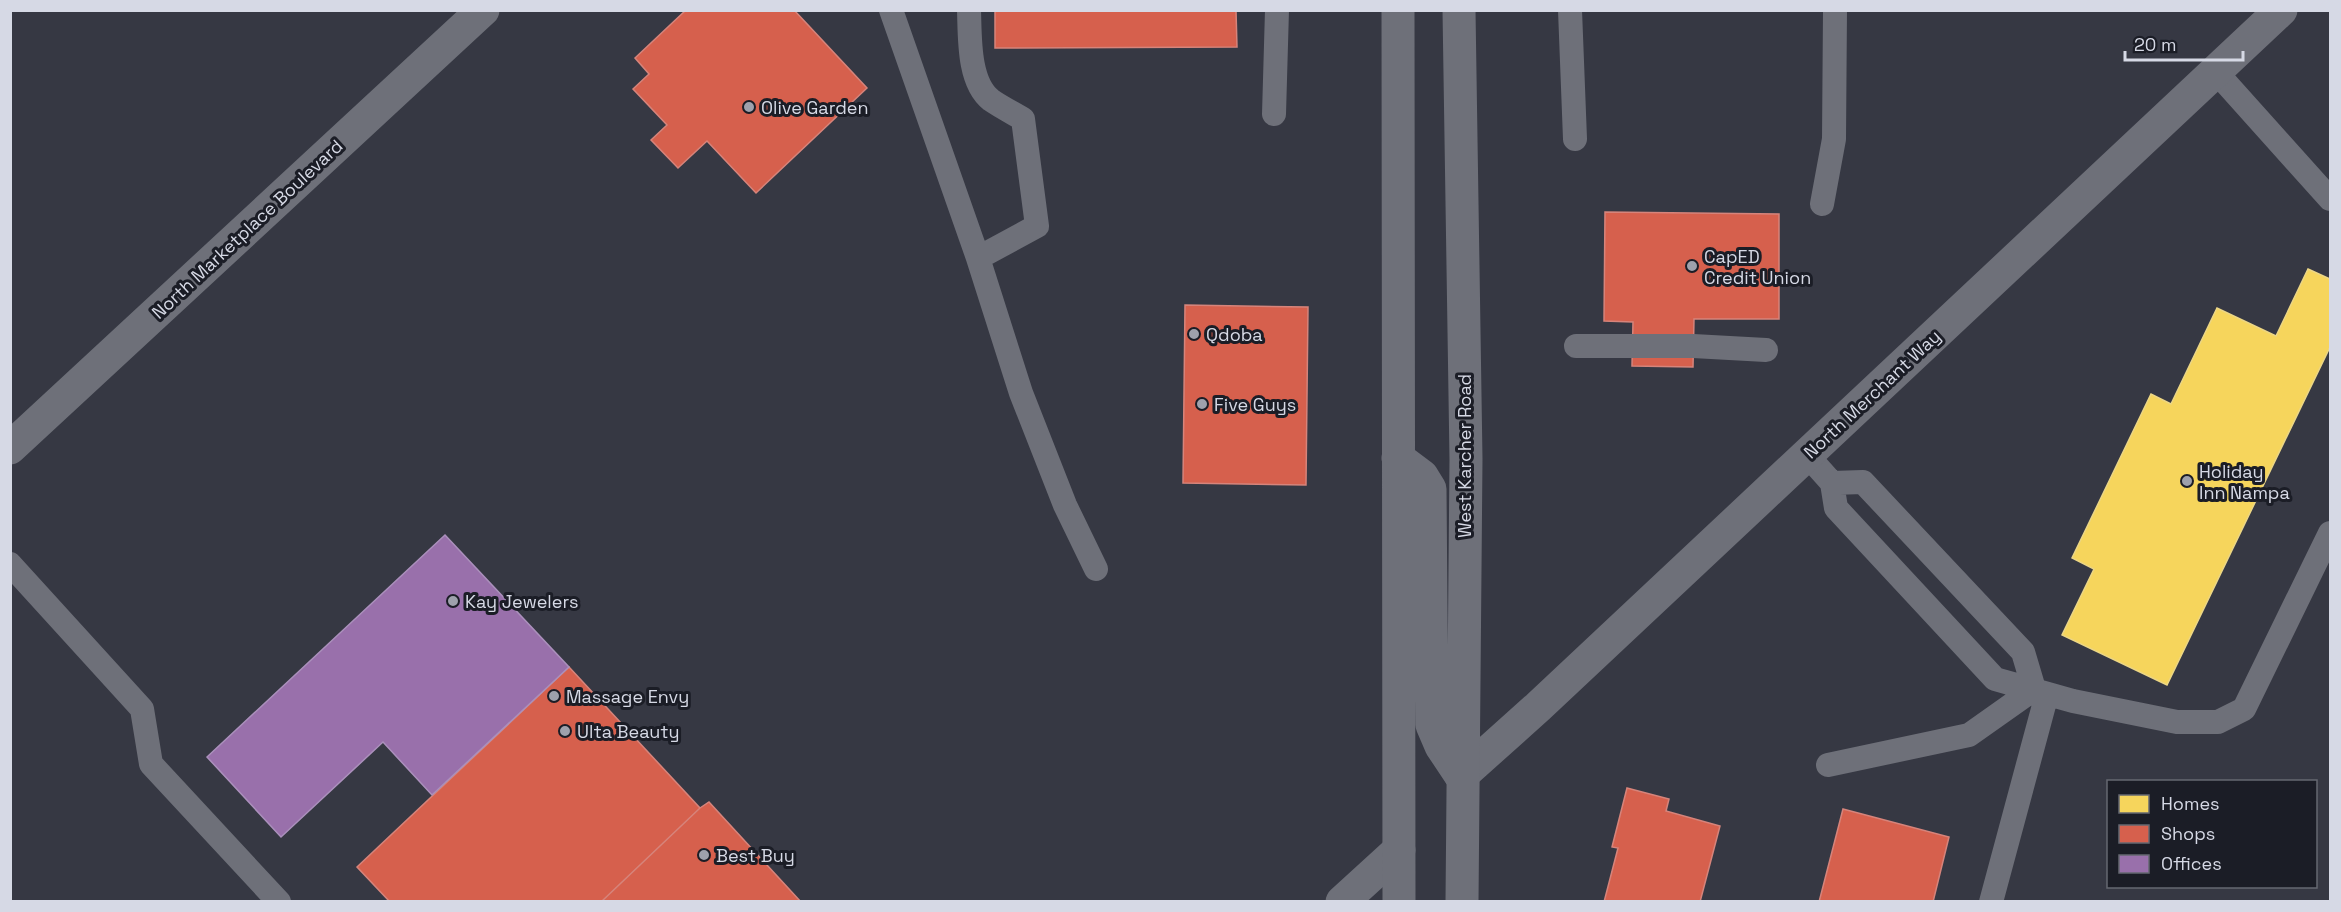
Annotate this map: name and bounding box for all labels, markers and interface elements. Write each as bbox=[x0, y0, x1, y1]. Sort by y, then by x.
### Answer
scale bar bbox=[2125, 24, 2244, 62]
text: 20 m bbox=[2134, 33, 2177, 56]
place label: Olive Garden bbox=[761, 96, 868, 119]
marker: Olive Garden bbox=[742, 100, 756, 114]
street label: North Marketplace Boulevard bbox=[147, 134, 347, 324]
place label: CapED Credit Union bbox=[1704, 245, 1811, 289]
marker: CapED Credit Union bbox=[1685, 259, 1699, 273]
place label: Qdoba bbox=[1206, 323, 1263, 346]
street label: North Merchant Way bbox=[1799, 325, 1945, 463]
marker: Qdoba bbox=[1187, 327, 1201, 341]
street label: West Karcher Road bbox=[1453, 374, 1476, 538]
place label: Five Guys bbox=[1214, 393, 1296, 416]
marker: Five Guys bbox=[1195, 397, 1209, 411]
place label: Holiday Inn Nampa bbox=[2199, 460, 2290, 504]
marker: Holiday Inn Nampa bbox=[2180, 474, 2194, 488]
place label: Kay Jewelers bbox=[465, 590, 579, 613]
marker: Kay Jewelers bbox=[446, 594, 460, 608]
place label: Massage Envy bbox=[566, 685, 689, 708]
marker: Massage Envy bbox=[547, 689, 561, 703]
place label: Ulta Beauty bbox=[577, 720, 680, 743]
marker: Ulta Beauty bbox=[558, 724, 572, 738]
legend bbox=[2107, 780, 2317, 888]
text: Homes bbox=[2161, 792, 2220, 815]
text: Shops bbox=[2161, 822, 2215, 845]
place label: Best Buy bbox=[716, 844, 795, 867]
marker: Best Buy bbox=[697, 848, 711, 862]
text: Offices bbox=[2161, 852, 2222, 875]

